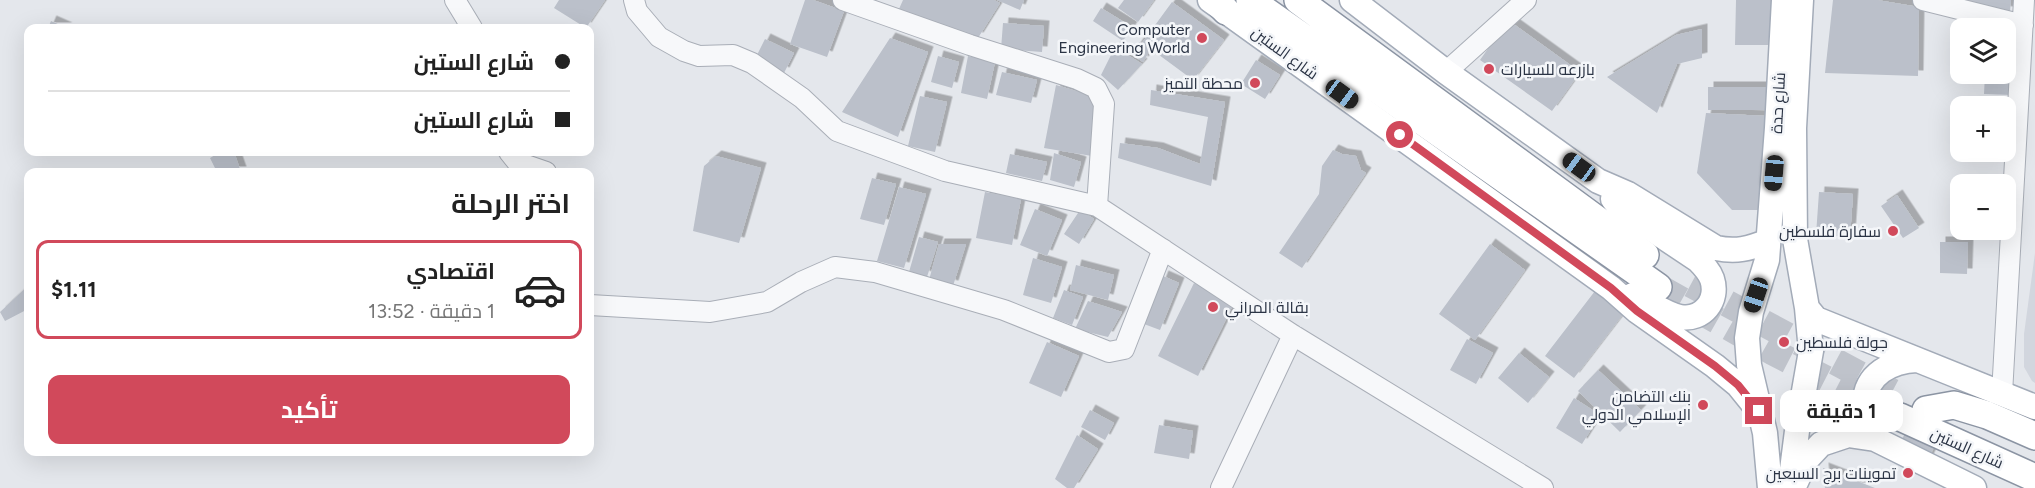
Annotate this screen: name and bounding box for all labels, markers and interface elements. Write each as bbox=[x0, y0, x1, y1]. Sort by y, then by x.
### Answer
map controls bbox=[1950, 18, 2016, 240]
button: layers bbox=[1950, 18, 2016, 84]
place label: Computer Engineering World bbox=[1058, 20, 1191, 57]
street label: شارع الستين bbox=[1247, 22, 1322, 85]
marker: Computer Engineering World bbox=[1195, 31, 1209, 45]
text: شارع الستين bbox=[414, 49, 534, 76]
place label: بازرعه للسيارات bbox=[1501, 60, 1595, 79]
marker: بازرعه للسيارات bbox=[1482, 62, 1496, 76]
street label: شارع حدة bbox=[1767, 72, 1791, 134]
place label: محطة التميز bbox=[1163, 74, 1243, 93]
marker: محطة التميز bbox=[1248, 76, 1262, 90]
car bbox=[1322, 76, 1362, 112]
button: + bbox=[1950, 96, 2016, 162]
text: شارع الستين bbox=[414, 107, 534, 134]
route start bbox=[1386, 121, 1413, 148]
car bbox=[1559, 149, 1599, 185]
car bbox=[1763, 154, 1785, 192]
button: − bbox=[1950, 174, 2016, 240]
text: اختر الرحلة bbox=[451, 187, 570, 220]
place label: سفارة فلسطين bbox=[1779, 222, 1881, 242]
marker: سفارة فلسطين bbox=[1886, 224, 1900, 238]
text: اقتصادي bbox=[406, 258, 495, 285]
icon: car bbox=[513, 263, 567, 317]
car bbox=[1742, 275, 1770, 315]
text: $1.11 bbox=[51, 276, 97, 303]
place label: بقالة المراني bbox=[1225, 298, 1309, 321]
text: 1 دقيقة · 13:52 bbox=[368, 299, 495, 323]
marker: بقالة المراني bbox=[1206, 300, 1220, 314]
place label: جولة فلسطين bbox=[1796, 333, 1888, 353]
marker: جولة فلسطين bbox=[1777, 335, 1791, 349]
button: تأكيد bbox=[48, 375, 570, 444]
place label: بنك التضامن الإسلامي الدولي bbox=[1582, 387, 1691, 428]
callout: 1 دقيقة bbox=[1780, 390, 1903, 432]
route end bbox=[1745, 397, 1772, 424]
marker: بنك التضامن الإسلامي الدولي bbox=[1696, 398, 1710, 412]
text: 1 دقيقة bbox=[1807, 399, 1876, 423]
street label: شارع الستين bbox=[1927, 423, 2006, 474]
place label: تموينات برج السبعين bbox=[1766, 464, 1897, 485]
marker: تموينات برج السبعين bbox=[1901, 466, 1915, 480]

